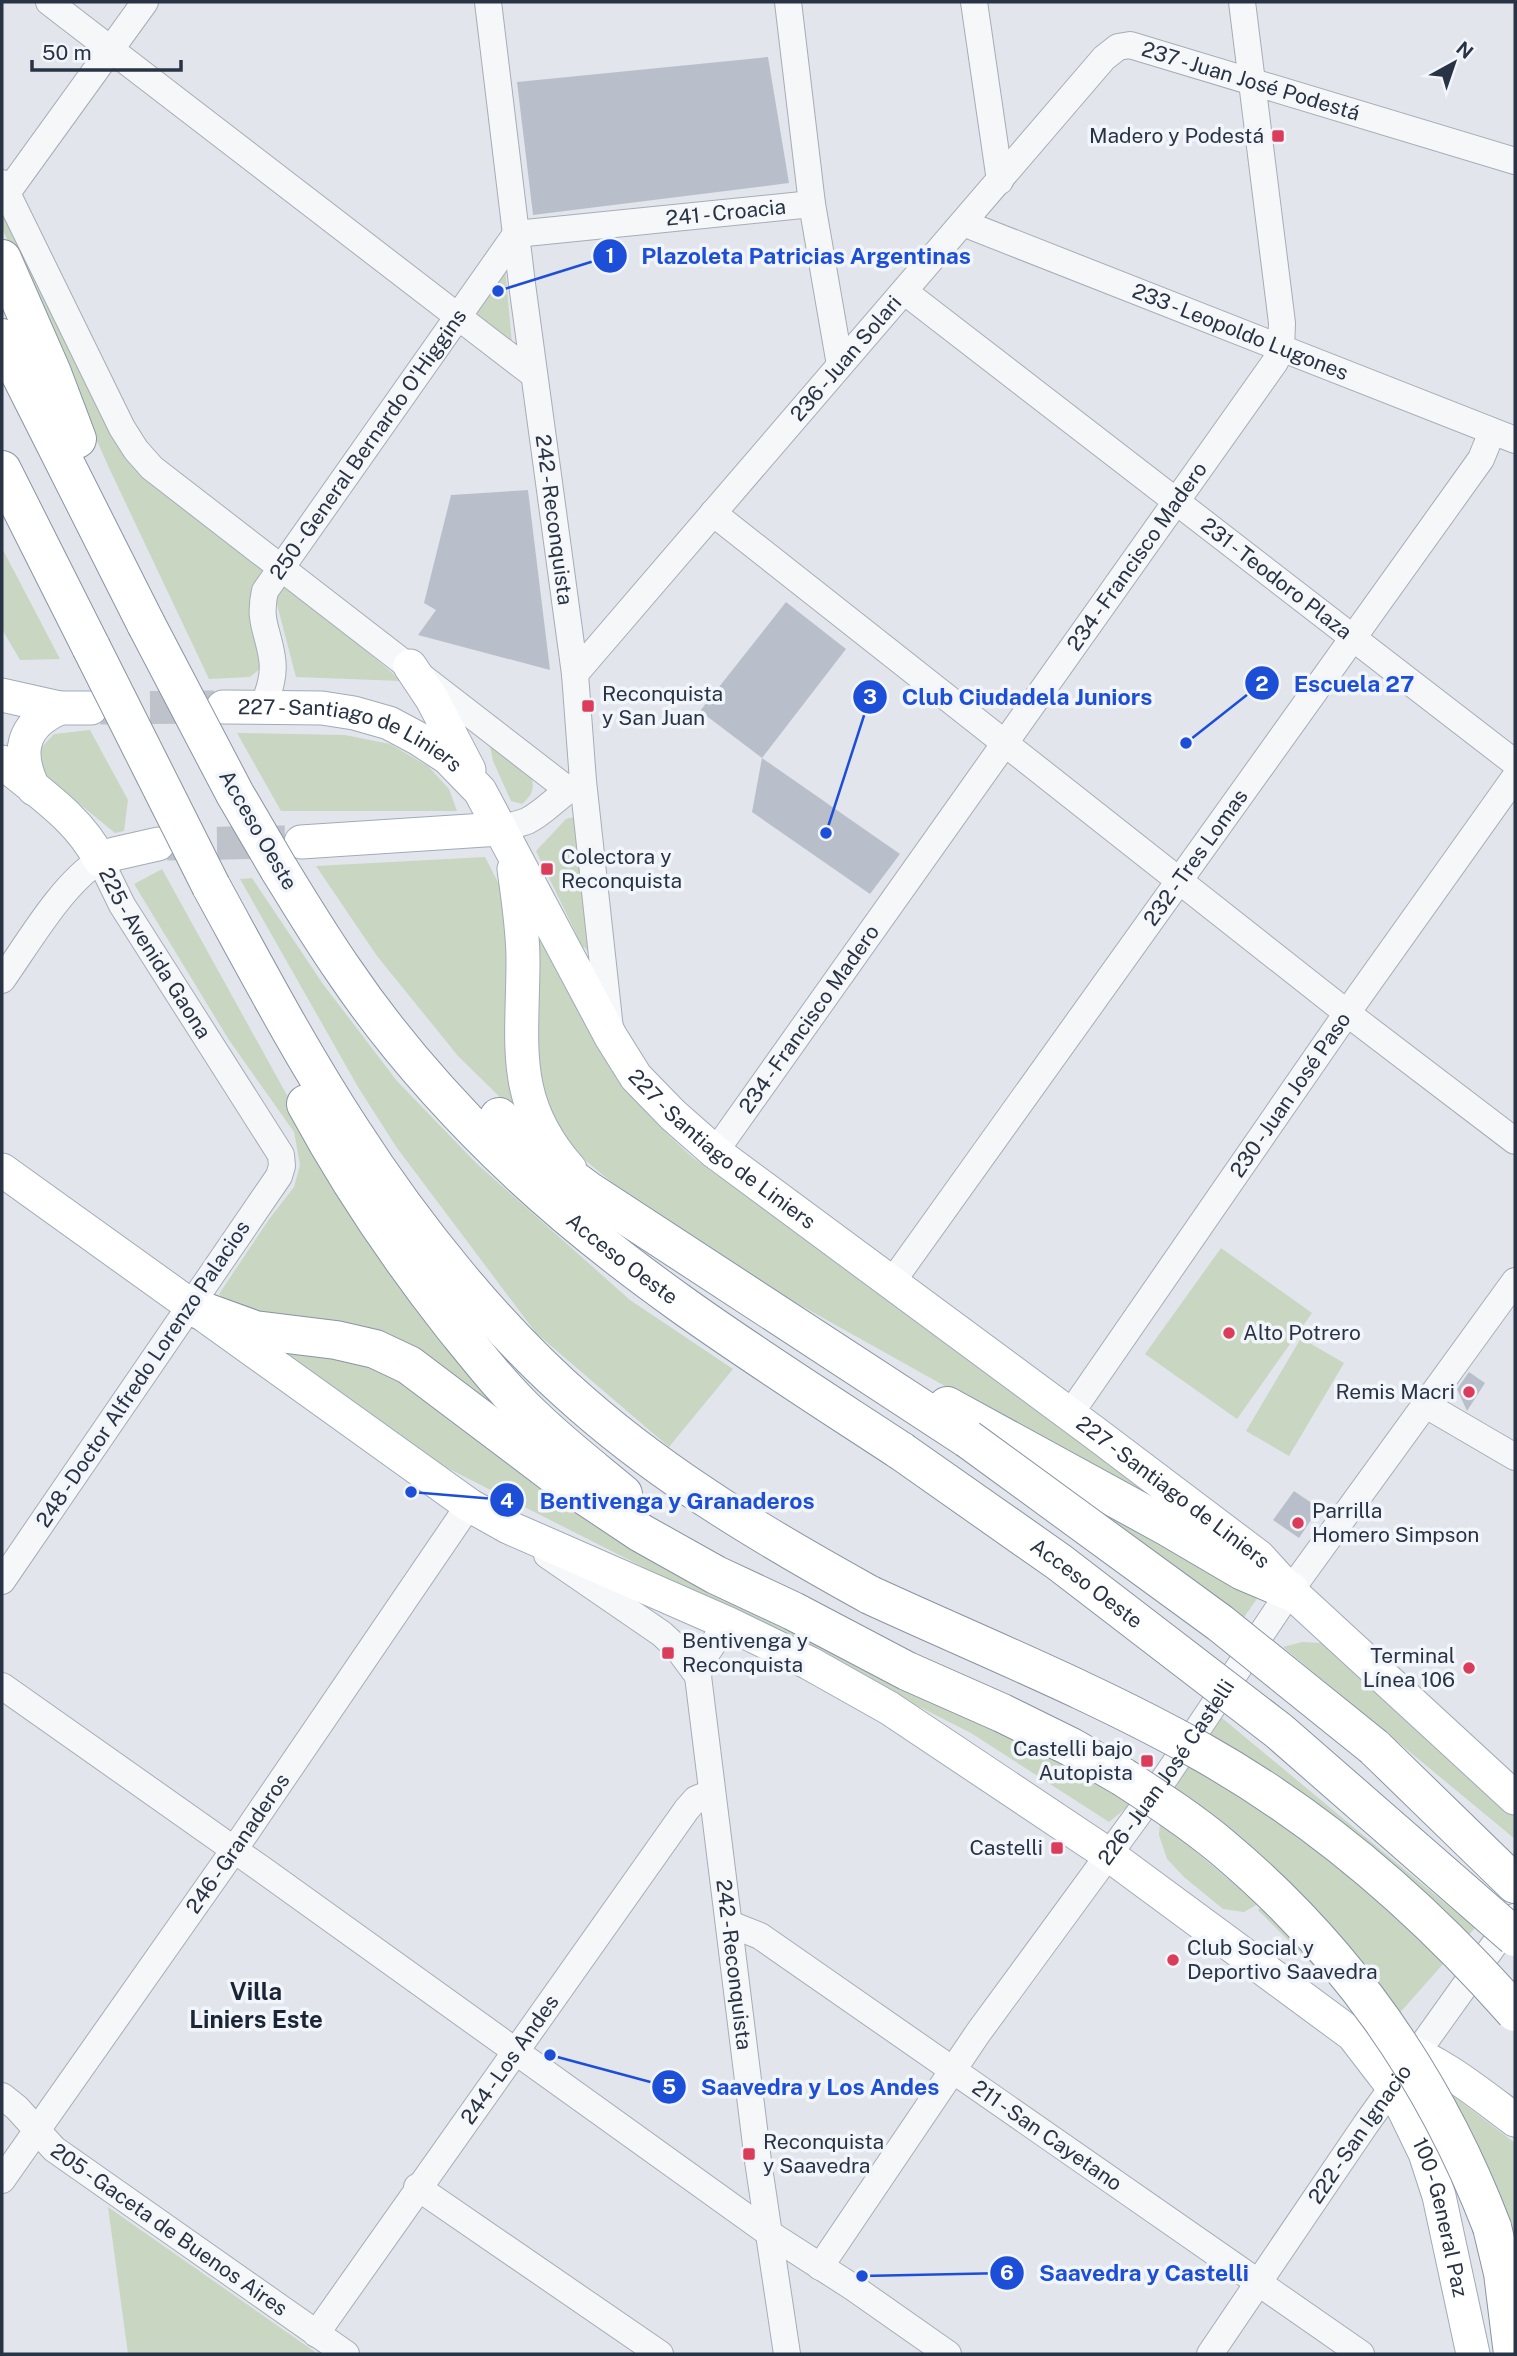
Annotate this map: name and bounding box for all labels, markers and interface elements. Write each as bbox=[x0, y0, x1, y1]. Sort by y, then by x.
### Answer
scale bar bbox=[32, 28, 180, 72]
north arrow bbox=[1419, 28, 1489, 98]
street label: 237 - Juan José Podestá bbox=[1139, 36, 1363, 126]
text: N bbox=[1452, 37, 1478, 63]
text: 50 m bbox=[42, 40, 92, 65]
place label: Madero y Podestá bbox=[1089, 123, 1264, 148]
marker: Madero y Podestá bbox=[1270, 128, 1286, 144]
street label: 241 - Croacia bbox=[665, 194, 787, 231]
callout: Plazoleta Patricias Argentinas bbox=[592, 234, 985, 278]
text: Plazoleta Patricias Argentinas bbox=[641, 242, 971, 269]
text: 1 bbox=[606, 243, 615, 268]
street label: 233 - Leopoldo Lugones bbox=[1129, 278, 1352, 385]
street label: 236 - Juan Solari bbox=[785, 290, 906, 426]
street label: 250 - General Bernardo O'Higgins bbox=[264, 304, 471, 584]
street label: 242 - Reconquista bbox=[531, 433, 579, 607]
street label: 234 - Francisco Madero bbox=[1061, 457, 1212, 655]
street label: 231 - Teodoro Plaza bbox=[1196, 512, 1357, 644]
callout: Escuela 27 bbox=[1244, 661, 1428, 705]
text: Escuela 27 bbox=[1294, 670, 1414, 697]
text: 2 bbox=[1255, 671, 1269, 696]
callout: Club Ciudadela Juniors bbox=[853, 675, 1166, 719]
place label: Reconquista y San Juan bbox=[602, 681, 723, 730]
text: Club Ciudadela Juniors bbox=[902, 683, 1152, 710]
text: 3 bbox=[863, 684, 877, 709]
street label: 227 - Santiago de Liniers bbox=[238, 694, 468, 777]
marker: Reconquista y San Juan bbox=[580, 698, 596, 714]
street label: Acceso Oeste bbox=[214, 766, 303, 894]
street label: 232 - Tres Lomas bbox=[1138, 784, 1253, 930]
place label: Colectora y Reconquista bbox=[561, 844, 682, 893]
marker: Colectora y Reconquista bbox=[539, 861, 555, 877]
street label: 225 - Avenida Gaona bbox=[94, 863, 217, 1043]
street label: 234 - Francisco Madero bbox=[734, 920, 884, 1118]
street label: 230 - Juan José Paso bbox=[1224, 1007, 1356, 1182]
street label: 227 - Santiago de Liniers bbox=[623, 1064, 821, 1234]
street label: Acceso Oeste bbox=[562, 1208, 683, 1309]
street label: 248 - Doctor Alfredo Lorenzo Palacios bbox=[30, 1216, 255, 1532]
place label: Alto Potrero bbox=[1243, 1320, 1361, 1345]
marker: Alto Potrero bbox=[1221, 1325, 1237, 1341]
place label: Remis Macri bbox=[1335, 1379, 1455, 1404]
marker: Remis Macri bbox=[1461, 1384, 1477, 1400]
street label: 227 - Santiago de Liniers bbox=[1072, 1411, 1276, 1573]
callout: Bentivenga y Granaderos bbox=[490, 1478, 828, 1522]
text: Bentivenga y Granaderos bbox=[539, 1487, 815, 1514]
text: 4 bbox=[500, 1488, 514, 1513]
place label: Parrilla Homero Simpson bbox=[1312, 1498, 1479, 1547]
marker: Parrilla Homero Simpson bbox=[1290, 1515, 1306, 1531]
street label: Acceso Oeste bbox=[1026, 1533, 1148, 1634]
place label: Bentivenga y Reconquista bbox=[682, 1628, 808, 1677]
place label: Terminal Línea 106 bbox=[1363, 1643, 1455, 1692]
marker: Bentivenga y Reconquista bbox=[660, 1645, 676, 1661]
marker: Terminal Línea 106 bbox=[1461, 1660, 1477, 1676]
street label: 226 - Juan José Castelli bbox=[1092, 1674, 1239, 1870]
place label: Castelli bajo Autopista bbox=[1013, 1736, 1133, 1785]
marker: Castelli bajo Autopista bbox=[1139, 1753, 1155, 1769]
street label: 246 - Granaderos bbox=[180, 1768, 295, 1918]
place label: Castelli bbox=[970, 1835, 1043, 1860]
marker: Castelli bbox=[1049, 1840, 1065, 1856]
street label: 242 - Reconquista bbox=[711, 1878, 757, 2051]
place label: Club Social y Deportivo Saavedra bbox=[1187, 1935, 1378, 1984]
marker: Club Social y Deportivo Saavedra bbox=[1165, 1952, 1181, 1968]
district label: Villa Liniers Este bbox=[189, 1977, 323, 2033]
street label: 244 - Los Andes bbox=[455, 1990, 564, 2129]
street label: 222 - San Ignacio bbox=[1303, 2060, 1416, 2208]
callout: Saavedra y Los Andes bbox=[651, 2065, 953, 2109]
text: Saavedra y Los Andes bbox=[701, 2073, 939, 2100]
text: 5 bbox=[662, 2074, 676, 2099]
street label: 211 - San Cayetano bbox=[968, 2075, 1127, 2196]
place label: Reconquista y Saavedra bbox=[763, 2129, 884, 2178]
street label: 100 - General Paz bbox=[1408, 2134, 1473, 2299]
street label: 205 - Gaceta de Buenos Aires bbox=[46, 2138, 293, 2321]
marker: Reconquista y Saavedra bbox=[741, 2146, 757, 2162]
callout: Saavedra y Castelli bbox=[990, 2251, 1263, 2295]
text: Saavedra y Castelli bbox=[1039, 2259, 1249, 2286]
text: 6 bbox=[1000, 2260, 1014, 2285]

